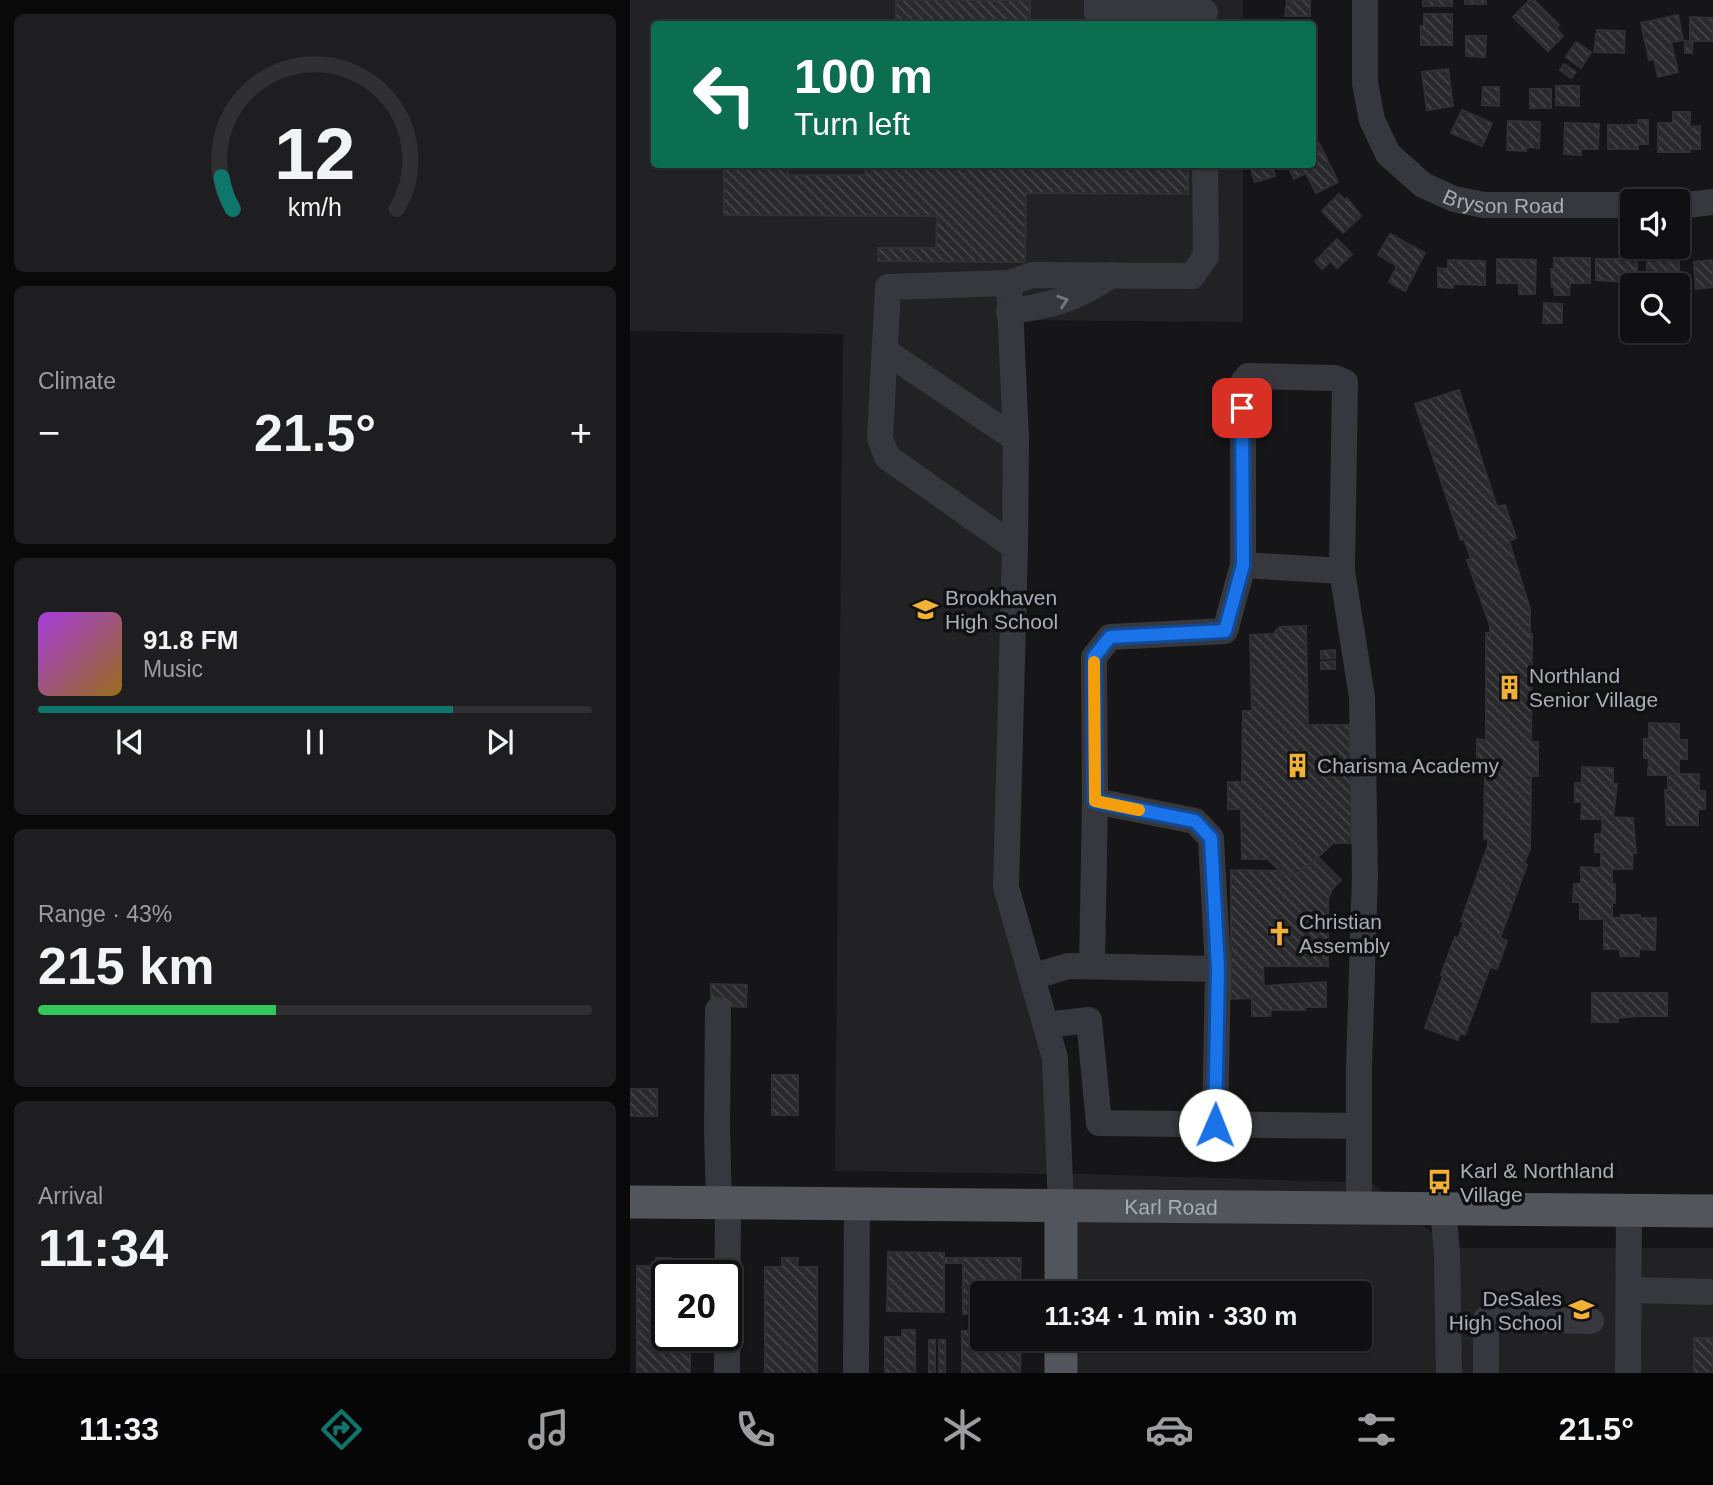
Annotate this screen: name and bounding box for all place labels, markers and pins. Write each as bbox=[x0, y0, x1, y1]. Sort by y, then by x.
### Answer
pin bbox=[1212, 378, 1272, 438]
place label: Brookhaven High School bbox=[945, 586, 1058, 633]
school or university icon: Brookhaven High School bbox=[911, 595, 939, 623]
place label: Northland Senior Village bbox=[1529, 664, 1658, 711]
building icon: Northland Senior Village bbox=[1495, 673, 1523, 701]
building icon: Charisma Academy bbox=[1283, 751, 1311, 779]
place label: Charisma Academy bbox=[1317, 754, 1500, 777]
place label: Christian Assembly bbox=[1299, 910, 1391, 957]
church icon: Christian Assembly bbox=[1265, 919, 1293, 947]
place label: Karl & Northland Village bbox=[1460, 1159, 1614, 1206]
bus stop icon: Karl & Northland Village bbox=[1426, 1168, 1454, 1196]
place label: DeSales High School bbox=[1449, 1287, 1562, 1334]
school or university icon: DeSales High School bbox=[1568, 1296, 1596, 1324]

